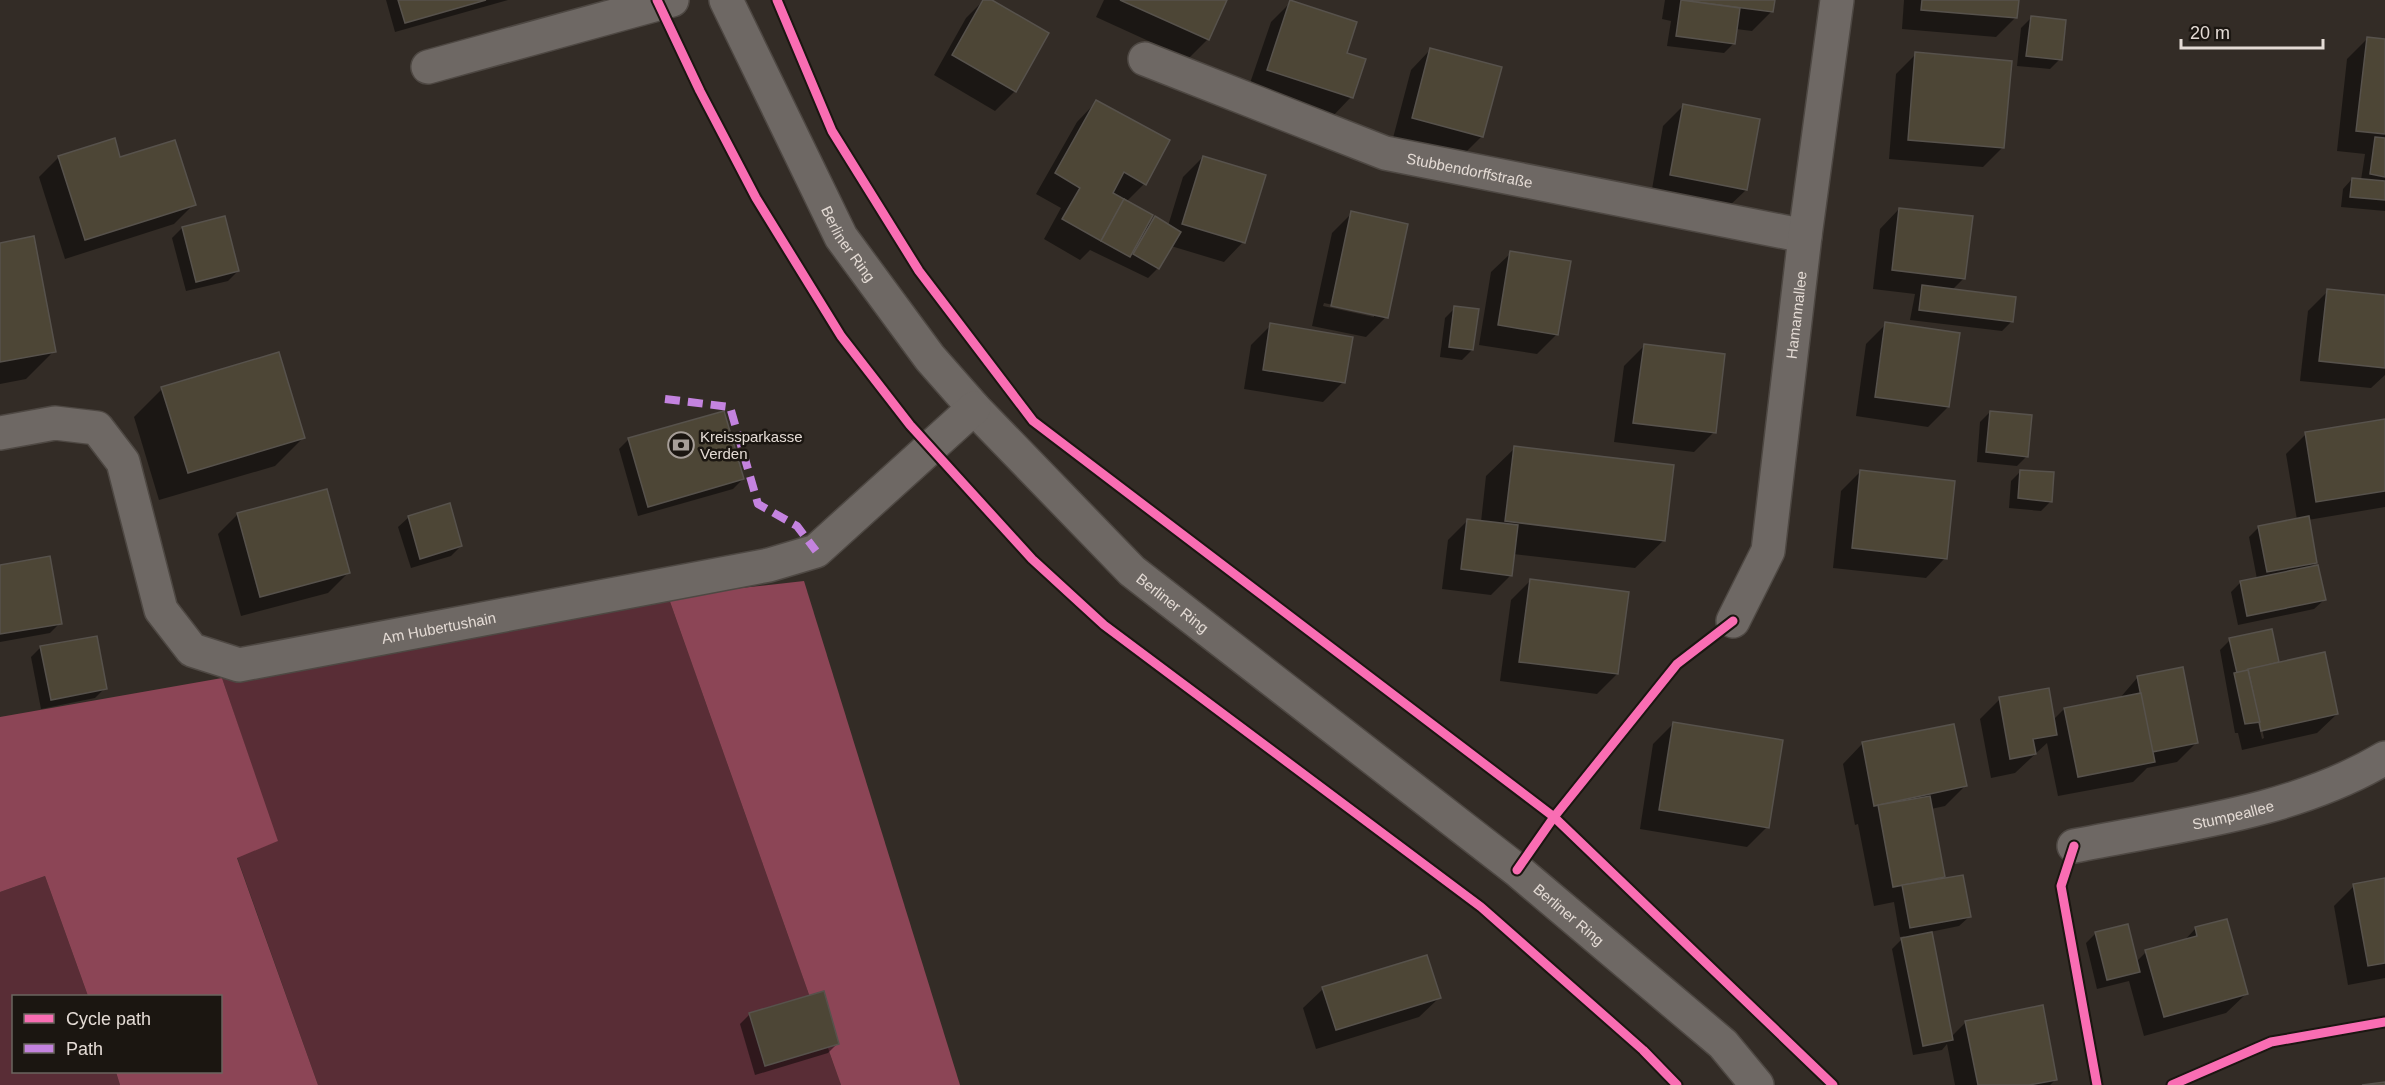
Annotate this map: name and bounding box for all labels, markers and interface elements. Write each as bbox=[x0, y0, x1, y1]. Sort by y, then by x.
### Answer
scale bar bbox=[2181, 12, 2324, 50]
text: 20 m bbox=[2190, 23, 2230, 43]
street label: Stubbendorffstraße bbox=[1405, 149, 1534, 190]
street label: Berliner Ring bbox=[819, 203, 879, 285]
street label: Hamannallee bbox=[1782, 270, 1809, 360]
place label: Kreissparkasse Verden bbox=[700, 428, 803, 462]
bank icon: Kreissparkasse Verden bbox=[666, 430, 696, 460]
street label: Berliner Ring bbox=[1133, 569, 1212, 636]
street label: Am Hubertushain bbox=[380, 608, 497, 646]
street label: Stumpeallee bbox=[2191, 796, 2276, 832]
street label: Berliner Ring bbox=[1531, 880, 1608, 949]
legend bbox=[12, 995, 222, 1073]
text: Cycle path bbox=[66, 1009, 151, 1029]
text: Path bbox=[66, 1039, 103, 1059]

